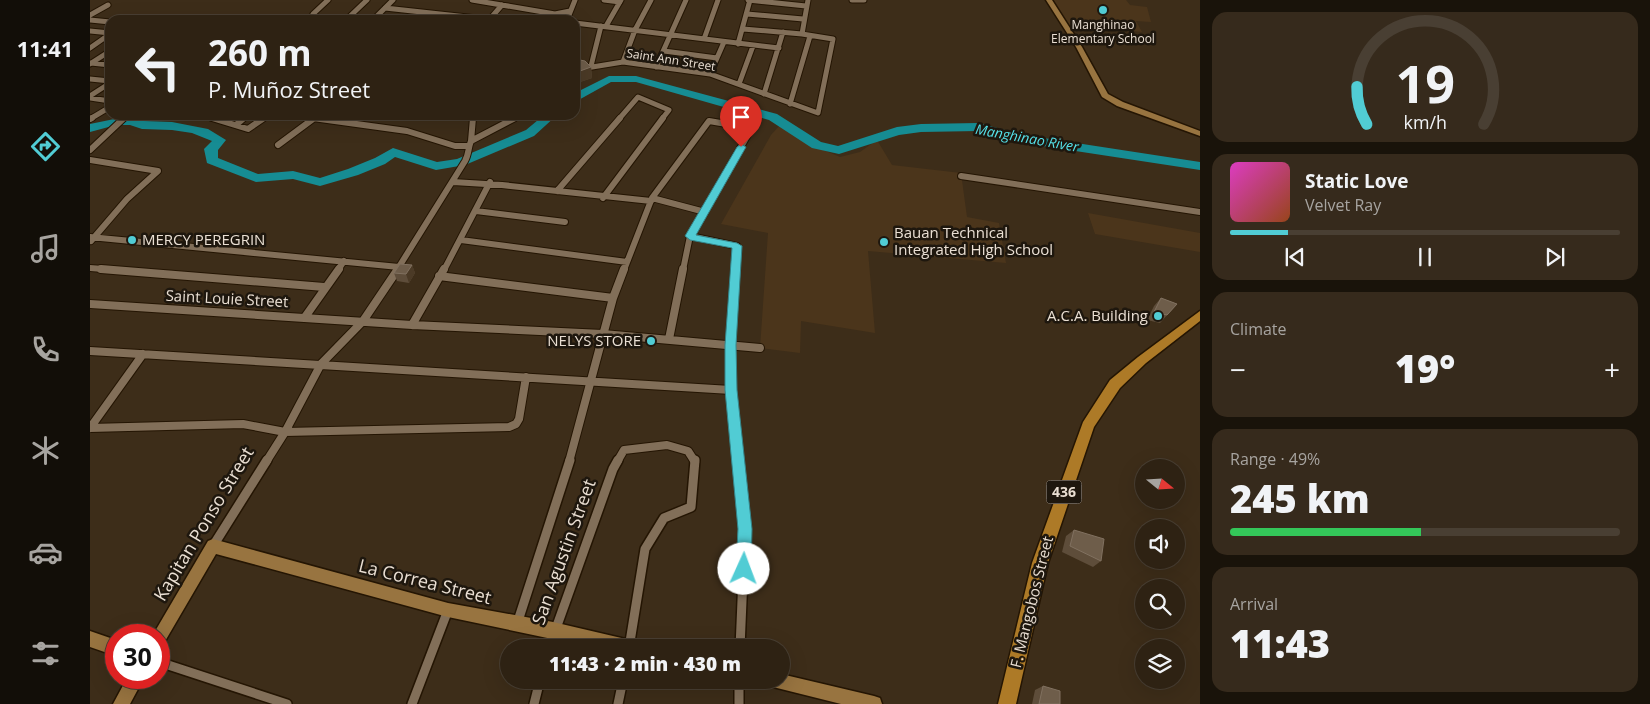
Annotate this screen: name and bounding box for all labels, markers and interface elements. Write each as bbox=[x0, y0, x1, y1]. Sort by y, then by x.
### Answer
marker: Manghinao Elementary School bbox=[1097, 4, 1109, 16]
place label: Manghinao Elementary School bbox=[1051, 16, 1155, 47]
text: 260 m bbox=[208, 29, 312, 76]
text: 11:41 bbox=[17, 33, 73, 63]
icon: left bbox=[125, 35, 190, 100]
street label: Saint Ann Street bbox=[625, 44, 717, 75]
text: 19 bbox=[1395, 47, 1455, 118]
text: P. Muñoz Street bbox=[208, 74, 370, 104]
pin bbox=[720, 96, 762, 147]
icon: arrive bbox=[727, 103, 755, 131]
text: km/h bbox=[1403, 110, 1447, 134]
water label: Manghinao River bbox=[974, 119, 1081, 156]
icon: directions bbox=[28, 129, 63, 164]
text: Static Love bbox=[1305, 168, 1408, 194]
text: Velvet Ray bbox=[1305, 194, 1381, 216]
place label: Bauan Technical Integrated High School bbox=[894, 222, 1053, 259]
place label: MERCY PEREGRIN bbox=[142, 229, 265, 249]
icon: music bbox=[28, 231, 63, 266]
marker: MERCY PEREGRIN bbox=[126, 234, 138, 246]
marker: Bauan Technical Integrated High School bbox=[878, 236, 890, 248]
icon: previous bbox=[1281, 243, 1309, 271]
icon: pause bbox=[1411, 243, 1439, 271]
icon: next bbox=[1541, 243, 1569, 271]
street label: Saint Louie Street bbox=[165, 285, 289, 311]
place label: A.C.A. Building bbox=[1047, 305, 1148, 325]
marker: A.C.A. Building bbox=[1152, 310, 1164, 322]
text: Climate bbox=[1230, 318, 1287, 340]
place label: NELYS STORE bbox=[547, 330, 641, 350]
icon: phone bbox=[28, 332, 63, 367]
marker: NELYS STORE bbox=[645, 335, 657, 347]
text: 19° bbox=[1395, 342, 1455, 394]
text: − bbox=[1230, 350, 1246, 388]
text: + bbox=[1604, 350, 1620, 388]
icon: climate bbox=[28, 433, 63, 468]
street label: Kapitan Ponso Street bbox=[148, 442, 259, 605]
text: Range · 49% bbox=[1230, 448, 1320, 470]
north arrow bbox=[1135, 459, 1185, 509]
map controls bbox=[1135, 459, 1185, 689]
text: 245 km bbox=[1230, 472, 1370, 524]
street label: San Agustin Street bbox=[526, 476, 601, 628]
road number: 436 bbox=[1046, 481, 1082, 504]
button: sound bbox=[1135, 519, 1185, 569]
street label: F. Mangobos Street bbox=[1005, 534, 1057, 670]
icon: car bbox=[28, 535, 63, 570]
position arrow bbox=[717, 542, 769, 594]
street label: La Correa Street bbox=[356, 553, 494, 609]
button: search bbox=[1135, 579, 1185, 629]
text: Arrival bbox=[1230, 593, 1278, 615]
text: 11:43 bbox=[1230, 617, 1330, 669]
speed limit sign: 30 bbox=[105, 624, 170, 689]
icon: filters bbox=[28, 636, 63, 671]
button: layers bbox=[1135, 639, 1185, 689]
text: 11:43 · 2 min · 430 m bbox=[549, 651, 741, 677]

